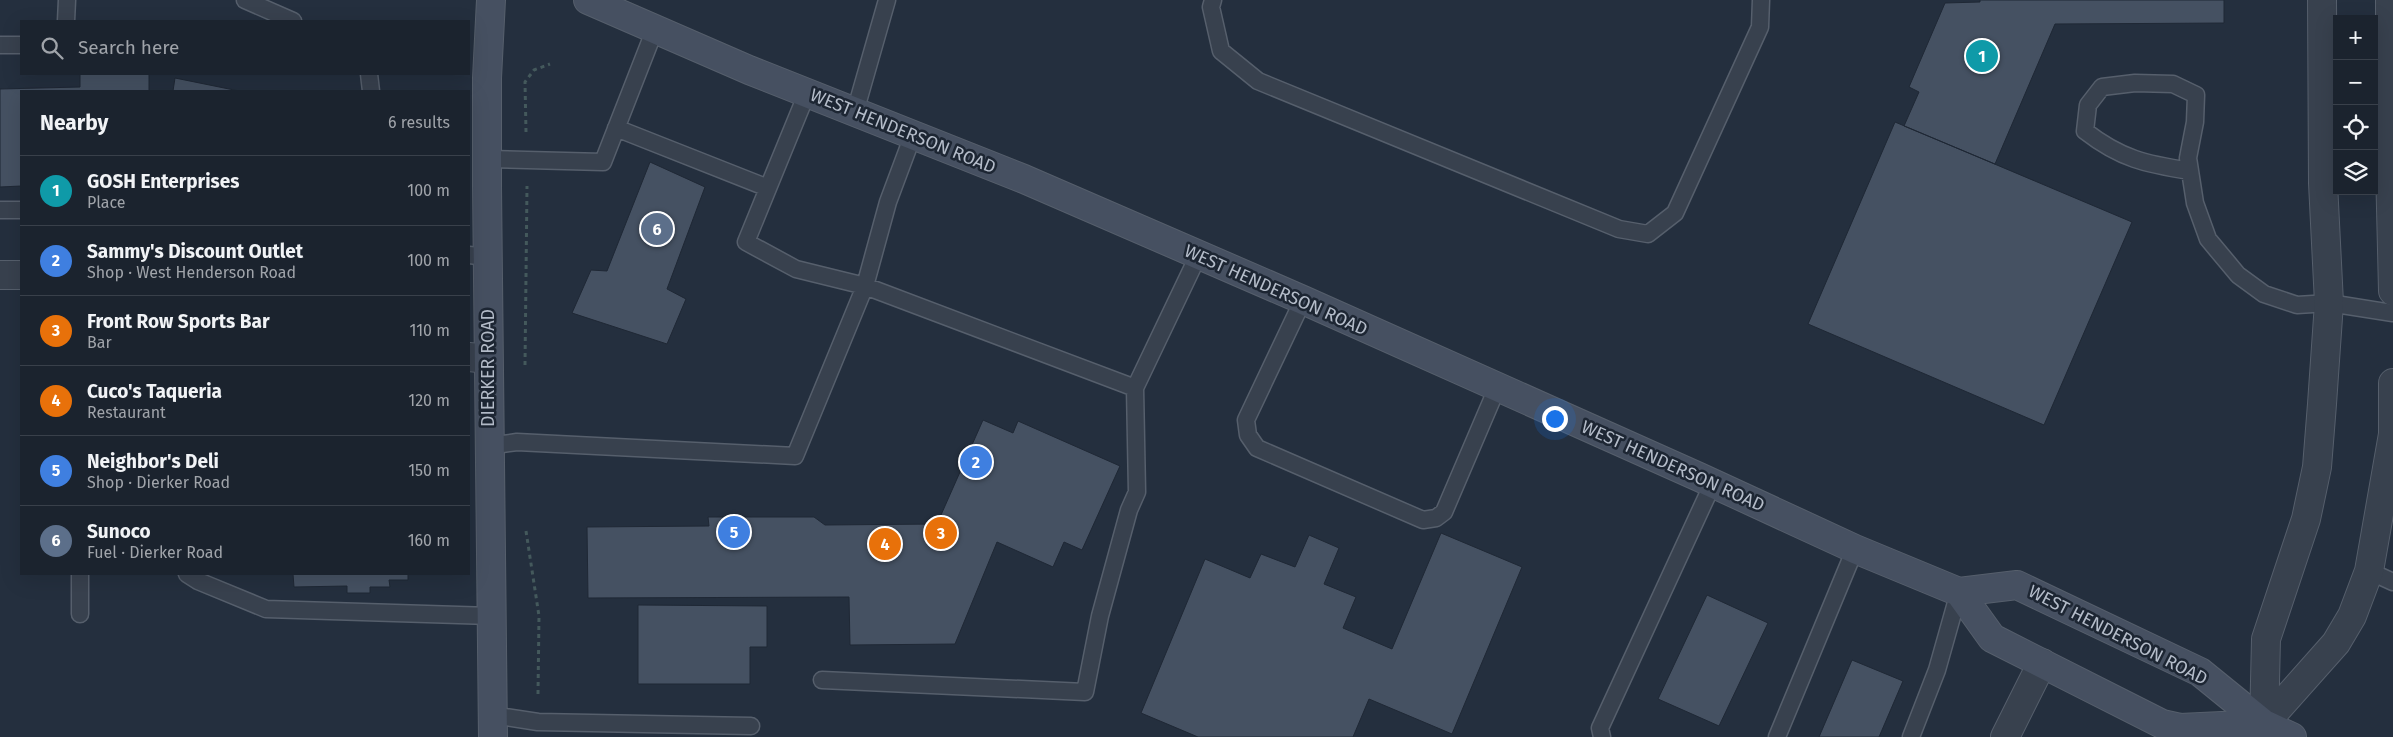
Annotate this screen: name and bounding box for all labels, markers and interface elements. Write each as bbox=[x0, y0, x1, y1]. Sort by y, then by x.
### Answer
map controls bbox=[2333, 15, 2378, 195]
button: + bbox=[2333, 15, 2378, 60]
search box bbox=[20, 20, 470, 75]
icon: search bbox=[38, 34, 66, 62]
text: Search here bbox=[78, 36, 179, 59]
pin: 1 bbox=[1966, 37, 1998, 75]
button: − bbox=[2333, 60, 2378, 105]
street label: WEST HENDERSON ROAD bbox=[807, 84, 999, 178]
button: locate bbox=[2333, 105, 2378, 150]
text: Nearby bbox=[40, 110, 108, 136]
text: 6 results bbox=[388, 113, 450, 132]
button: layers bbox=[2333, 150, 2378, 195]
text: GOSH Enterprises bbox=[87, 170, 239, 193]
text: 1 bbox=[52, 181, 60, 200]
text: 100 m bbox=[407, 181, 450, 200]
text: Place bbox=[87, 193, 126, 212]
pin: 6 bbox=[641, 210, 673, 248]
text: Sammy's Discount Outlet bbox=[87, 240, 303, 263]
street label: WEST HENDERSON ROAD bbox=[1181, 240, 1371, 340]
text: 2 bbox=[52, 251, 60, 270]
text: 100 m bbox=[407, 251, 450, 270]
text: Shop · West Henderson Road bbox=[87, 263, 296, 282]
street label: DIERKER ROAD bbox=[477, 309, 499, 427]
text: Front Row Sports Bar bbox=[87, 310, 270, 333]
text: 3 bbox=[52, 321, 60, 340]
text: 110 m bbox=[409, 321, 450, 340]
text: Bar bbox=[87, 333, 112, 352]
text: Cuco's Taqueria bbox=[87, 380, 222, 403]
text: 4 bbox=[51, 391, 61, 410]
text: 120 m bbox=[408, 391, 450, 410]
text: Restaurant bbox=[87, 403, 166, 422]
your location bbox=[1542, 406, 1568, 432]
street label: WEST HENDERSON ROAD bbox=[1578, 416, 1768, 516]
pin: 2 bbox=[960, 443, 992, 481]
text: Neighbor's Deli bbox=[87, 450, 219, 473]
text: 5 bbox=[52, 461, 60, 480]
text: 150 m bbox=[408, 461, 450, 480]
text: Shop · Dierker Road bbox=[87, 473, 230, 492]
pin: 5 bbox=[718, 513, 750, 551]
pin: 3 bbox=[925, 514, 957, 552]
text: Sunoco bbox=[87, 520, 151, 543]
pin: 4 bbox=[869, 525, 901, 563]
text: 6 bbox=[51, 531, 61, 550]
text: 160 m bbox=[408, 531, 450, 550]
text: Fuel · Dierker Road bbox=[87, 543, 223, 562]
street label: WEST HENDERSON ROAD bbox=[2025, 580, 2211, 690]

